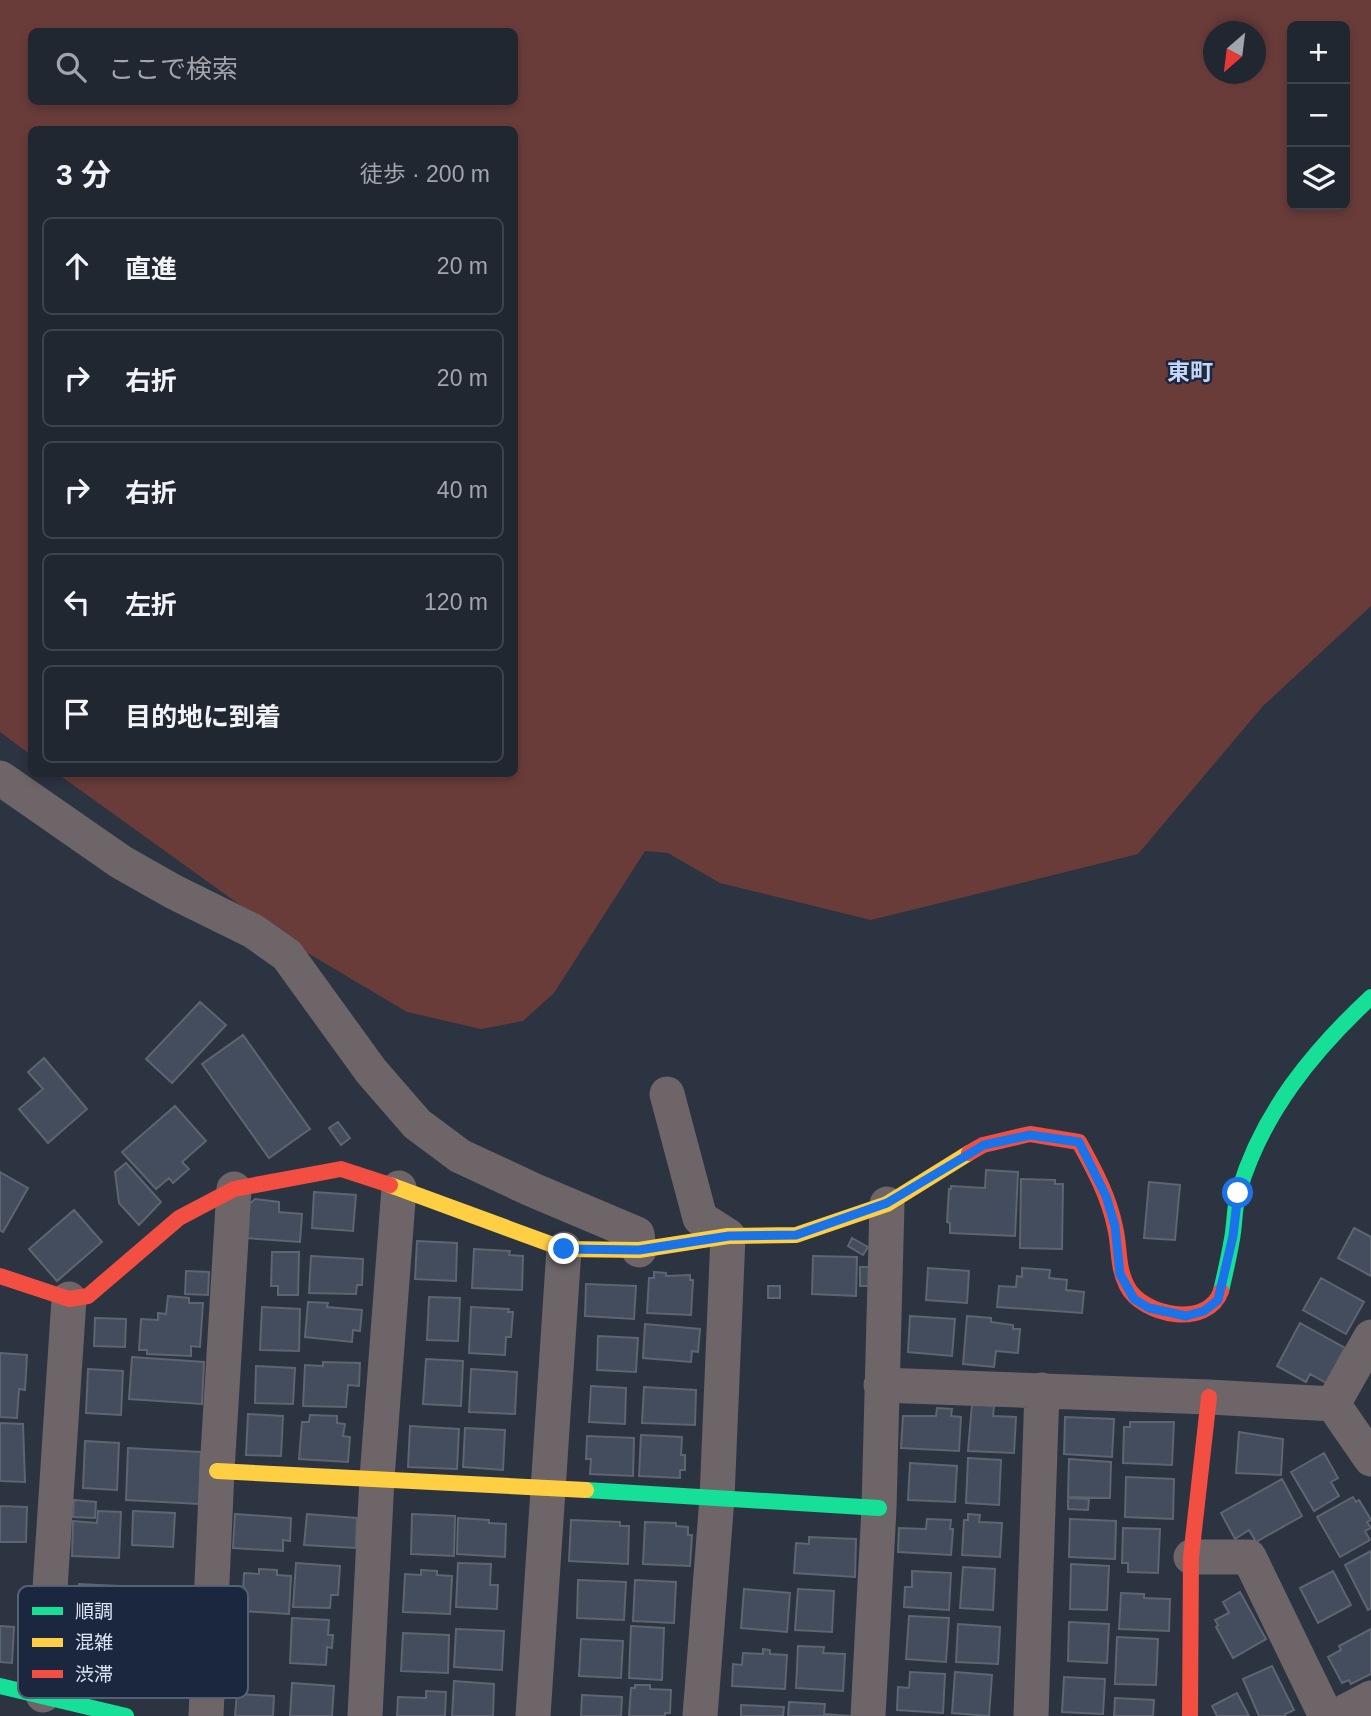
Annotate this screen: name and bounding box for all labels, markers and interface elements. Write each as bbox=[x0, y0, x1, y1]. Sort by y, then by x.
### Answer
north arrow bbox=[1203, 21, 1266, 84]
map controls bbox=[1287, 21, 1350, 210]
button: + bbox=[1287, 21, 1350, 84]
search box bbox=[28, 28, 518, 105]
icon: search bbox=[52, 48, 90, 86]
text: ここで検索 bbox=[108, 54, 238, 84]
button: − bbox=[1287, 84, 1350, 147]
button: layers bbox=[1287, 147, 1350, 210]
text: 3 分 bbox=[56, 158, 111, 191]
text: 徒歩 · 200 m bbox=[360, 161, 490, 187]
icon: ahead bbox=[58, 247, 96, 285]
text: 20 m bbox=[437, 253, 488, 279]
text: 直進 bbox=[125, 254, 177, 284]
icon: right bbox=[58, 359, 96, 397]
district label: 東町 bbox=[1167, 359, 1213, 385]
text: 20 m bbox=[437, 365, 488, 391]
text: 右折 bbox=[125, 366, 177, 396]
icon: right bbox=[58, 471, 96, 509]
text: 40 m bbox=[437, 477, 488, 503]
text: 右折 bbox=[125, 478, 177, 508]
icon: left bbox=[58, 583, 96, 621]
text: 120 m bbox=[424, 589, 488, 615]
text: 左折 bbox=[125, 590, 177, 620]
icon: arrive bbox=[58, 695, 96, 733]
text: 目的地に到着 bbox=[125, 702, 281, 732]
route start bbox=[1222, 1177, 1253, 1208]
route end bbox=[548, 1233, 579, 1264]
legend bbox=[18, 1586, 248, 1698]
text: 順調 bbox=[75, 1601, 113, 1622]
text: 混雑 bbox=[75, 1632, 113, 1653]
text: 渋滞 bbox=[75, 1664, 113, 1685]

